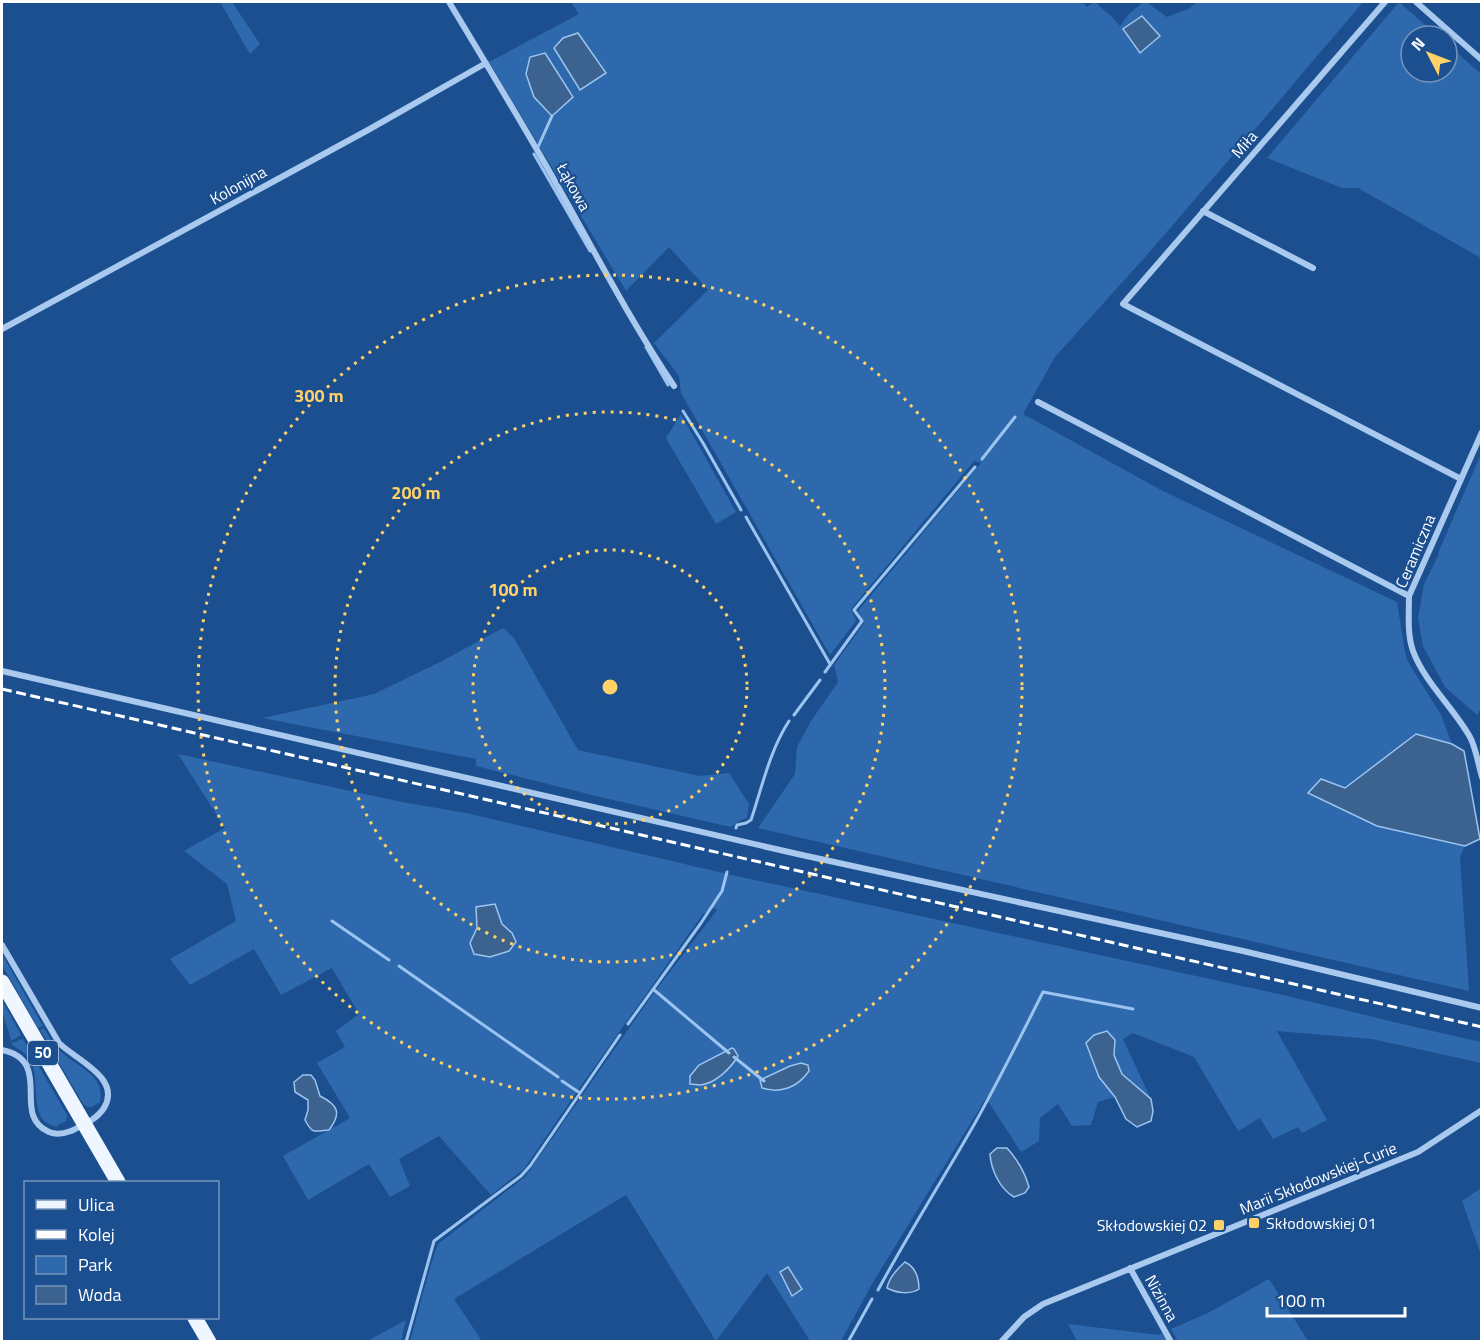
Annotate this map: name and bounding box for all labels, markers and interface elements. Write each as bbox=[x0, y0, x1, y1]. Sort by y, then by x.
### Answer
north arrow bbox=[1399, 24, 1459, 84]
text: N bbox=[1405, 32, 1430, 56]
street label: Miła bbox=[1225, 125, 1263, 163]
street label: Łąkowa bbox=[550, 158, 597, 215]
street label: Kolonijna bbox=[205, 160, 271, 210]
text: 300 m bbox=[294, 382, 344, 409]
text: 200 m bbox=[391, 479, 441, 506]
street label: Ceramiczna bbox=[1389, 510, 1441, 592]
text: 100 m bbox=[488, 576, 538, 603]
centre of rings bbox=[600, 677, 620, 697]
road number: 50 bbox=[28, 1041, 58, 1065]
street label: Marii Skłodowskiej-Curie bbox=[1236, 1135, 1400, 1221]
legend bbox=[24, 1181, 219, 1319]
text: Ulica bbox=[78, 1191, 115, 1218]
place label: Skłodowskiej 01 bbox=[1266, 1211, 1376, 1235]
place label: Skłodowskiej 02 bbox=[1097, 1213, 1207, 1237]
marker: Skłodowskiej 01 bbox=[1247, 1216, 1261, 1230]
marker: Skłodowskiej 02 bbox=[1212, 1218, 1226, 1232]
text: Kolej bbox=[78, 1221, 115, 1248]
text: Park bbox=[78, 1251, 113, 1278]
street label: Nizinna bbox=[1139, 1270, 1185, 1326]
scale bar bbox=[1267, 1280, 1405, 1318]
text: Woda bbox=[78, 1281, 122, 1308]
text: 100 m bbox=[1276, 1287, 1325, 1314]

